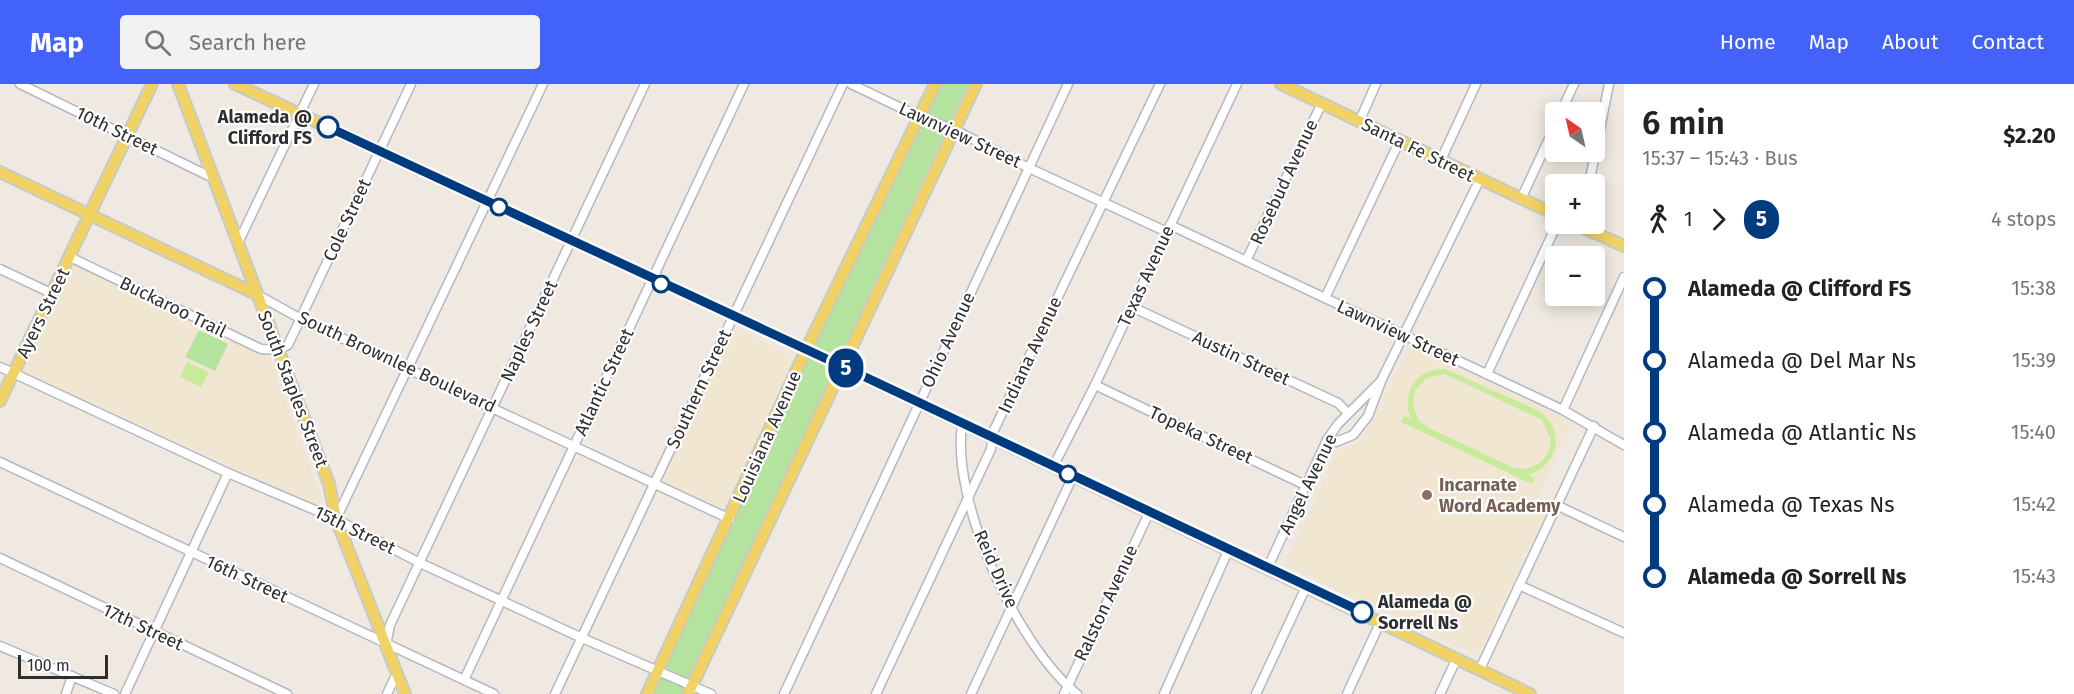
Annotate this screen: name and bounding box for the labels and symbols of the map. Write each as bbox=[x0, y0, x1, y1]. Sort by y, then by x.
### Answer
street label: Lawnview Street bbox=[895, 97, 1025, 173]
street label: 10th Street bbox=[72, 102, 162, 160]
north arrow bbox=[1545, 102, 1605, 162]
place label: Alameda @ Clifford FS bbox=[217, 106, 312, 149]
street label: Santa Fe Street bbox=[1358, 113, 1478, 187]
marker: Alameda @ Clifford FS bbox=[317, 116, 339, 138]
street label: Rosebud Avenue bbox=[1245, 116, 1323, 248]
street label: Cole Street bbox=[318, 175, 376, 265]
unlabelled marker bbox=[490, 198, 508, 216]
street label: Texas Avenue bbox=[1113, 222, 1179, 330]
street label: Ayers Street bbox=[12, 264, 74, 362]
street label: Buckaroo Trail bbox=[116, 272, 230, 342]
unlabelled marker bbox=[652, 275, 670, 293]
street label: Naples Street bbox=[496, 276, 562, 385]
street label: Ohio Avenue bbox=[916, 289, 980, 391]
street label: Indiana Avenue bbox=[993, 293, 1067, 417]
street label: Lawnview Street bbox=[1333, 295, 1463, 371]
street label: South Brownlee Boulevard bbox=[295, 306, 499, 418]
street label: South Staples Street bbox=[253, 307, 333, 471]
street label: Atlantic Street bbox=[570, 324, 639, 439]
street label: Southern Street bbox=[662, 326, 736, 452]
street label: Austin Street bbox=[1189, 326, 1294, 390]
line badge: 5 bbox=[826, 348, 866, 388]
street label: Louisiana Avenue bbox=[728, 367, 806, 507]
street label: Topeka Street bbox=[1146, 401, 1257, 469]
street label: Angel Avenue bbox=[1274, 430, 1342, 538]
unlabelled marker bbox=[1059, 465, 1077, 483]
place label: Incarnate Word Academy bbox=[1439, 474, 1561, 517]
marker: Incarnate Word Academy bbox=[1420, 488, 1434, 502]
street label: 15th Street bbox=[311, 501, 400, 559]
street label: Reid Drive bbox=[969, 526, 1023, 612]
street label: Ralston Avenue bbox=[1069, 541, 1143, 665]
street label: 16th Street bbox=[202, 550, 292, 608]
place label: Alameda @ Sorrell Ns bbox=[1377, 591, 1472, 634]
street label: 17th Street bbox=[99, 599, 187, 655]
marker: Alameda @ Sorrell Ns bbox=[1351, 601, 1373, 623]
scale bar bbox=[18, 652, 108, 680]

